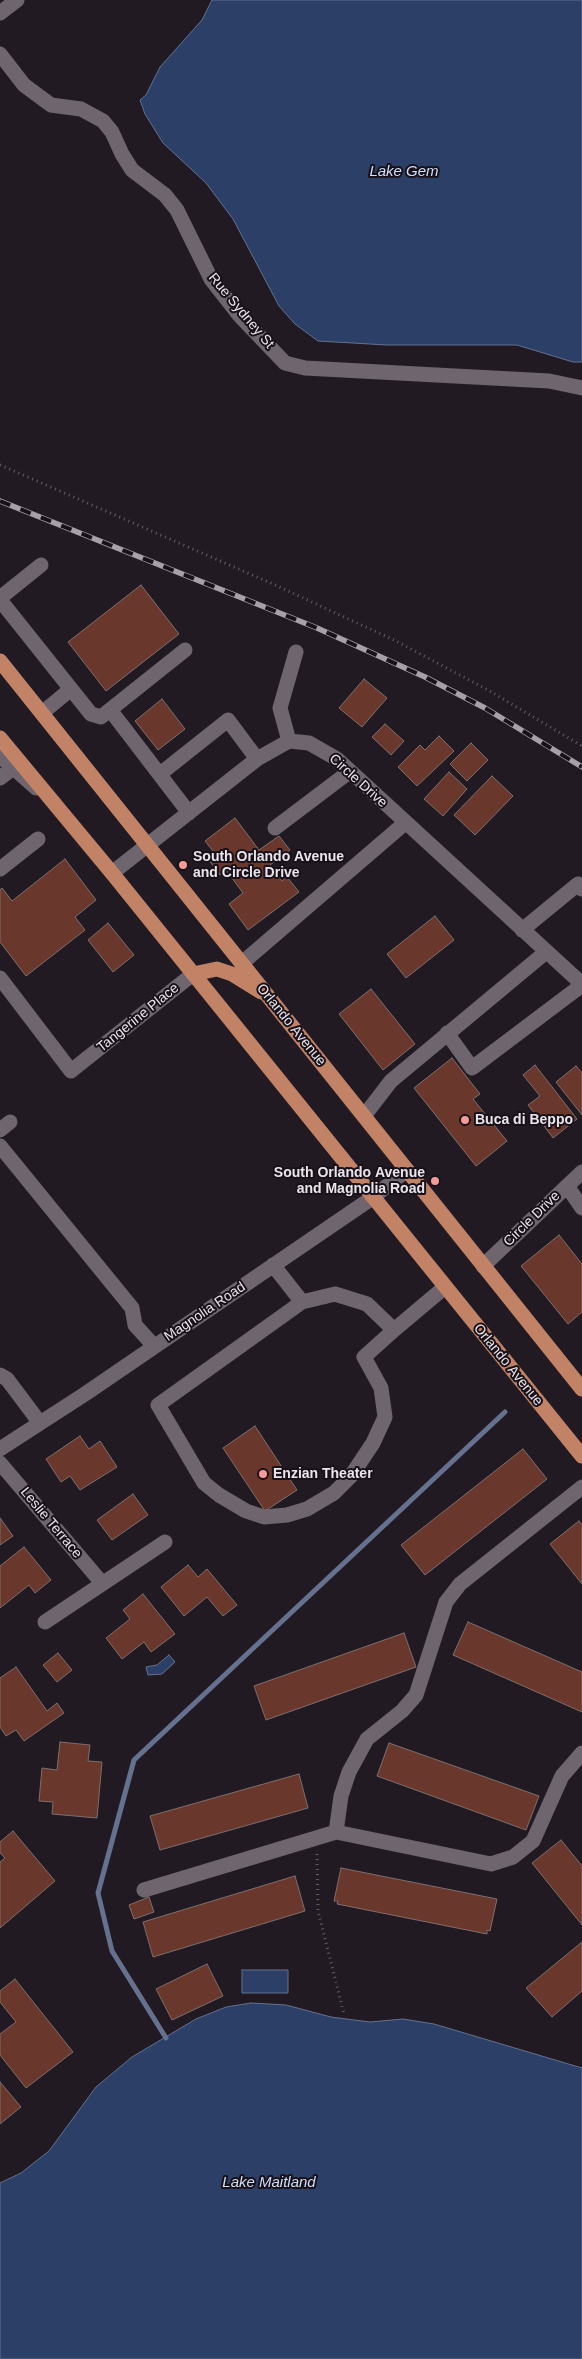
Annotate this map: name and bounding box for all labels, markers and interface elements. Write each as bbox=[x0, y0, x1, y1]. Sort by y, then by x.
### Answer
water label: Lake Gem bbox=[369, 163, 439, 181]
street label: Rue Sydney St bbox=[205, 270, 277, 352]
street label: Circle Drive bbox=[326, 751, 390, 811]
place label: South Orlando Avenue and Circle Drive bbox=[193, 849, 344, 882]
marker: South Orlando Avenue and Circle Drive bbox=[177, 859, 189, 871]
street label: Tangerine Place bbox=[94, 980, 182, 1056]
street label: Orlando Avenue bbox=[253, 980, 329, 1070]
place label: Buca di Beppo bbox=[475, 1112, 573, 1128]
marker: Buca di Beppo bbox=[459, 1114, 471, 1126]
place label: South Orlando Avenue and Magnolia Road bbox=[274, 1165, 425, 1198]
marker: South Orlando Avenue and Magnolia Road bbox=[429, 1175, 441, 1187]
street label: Circle Drive bbox=[500, 1188, 564, 1250]
street label: Magnolia Road bbox=[161, 1279, 249, 1345]
street label: Orlando Avenue bbox=[470, 1320, 546, 1410]
place label: Enzian Theater bbox=[273, 1466, 373, 1482]
marker: Enzian Theater bbox=[257, 1468, 269, 1480]
street label: Leslie Terrace bbox=[17, 1484, 85, 1562]
water label: Lake Maitland bbox=[222, 2174, 316, 2192]

